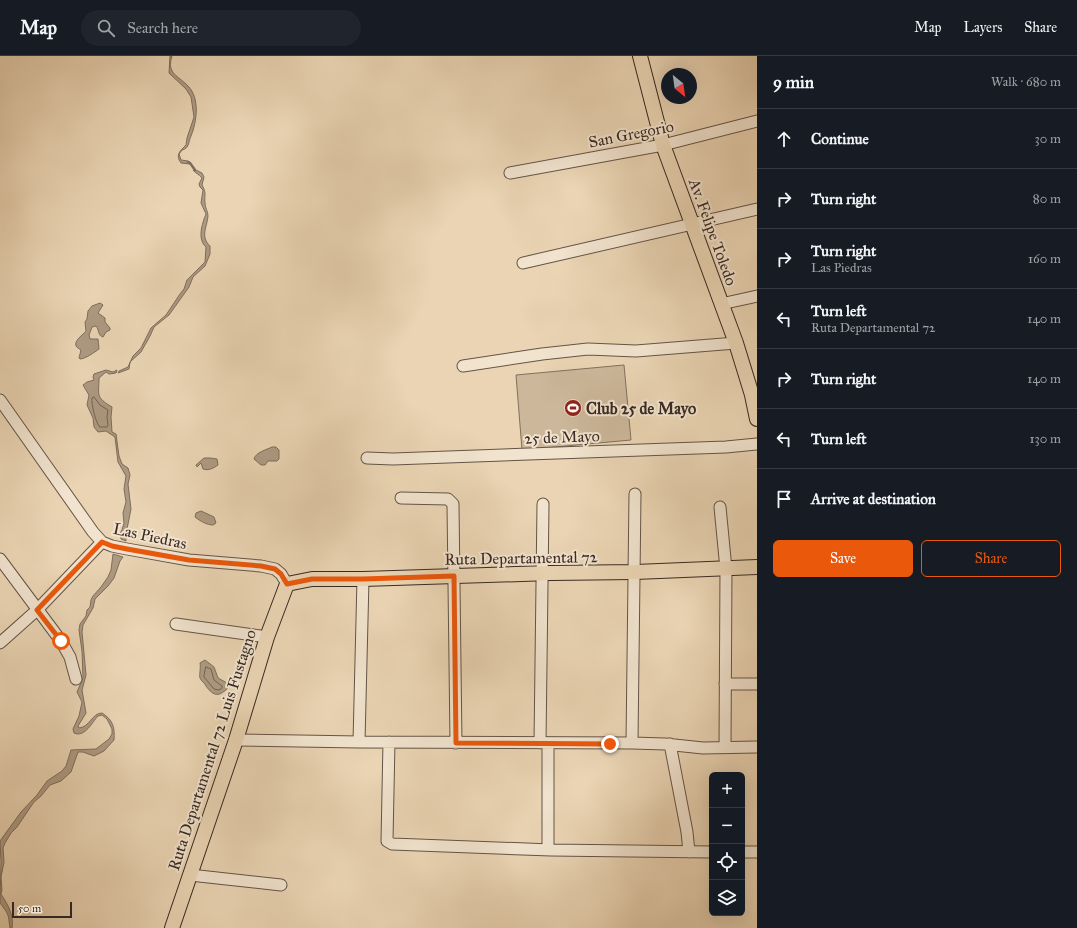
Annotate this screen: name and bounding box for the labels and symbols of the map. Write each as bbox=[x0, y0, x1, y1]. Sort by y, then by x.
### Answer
north arrow bbox=[661, 68, 697, 104]
street label: San Gregorio bbox=[587, 116, 675, 153]
street label: Av. Felipe Toledo bbox=[684, 175, 741, 288]
sports icon: Club 25 de Mayo bbox=[563, 398, 583, 418]
place label: Club 25 de Mayo bbox=[586, 399, 696, 419]
street label: 25 de Mayo bbox=[524, 426, 600, 448]
street label: Las Piedras bbox=[112, 519, 189, 553]
street label: Ruta Departamental 72 bbox=[444, 547, 598, 569]
street label: Ruta Departamental 72 Luis Fustagno bbox=[164, 627, 261, 873]
route start bbox=[52, 632, 70, 650]
route end bbox=[601, 735, 619, 753]
scale bar bbox=[12, 900, 72, 919]

